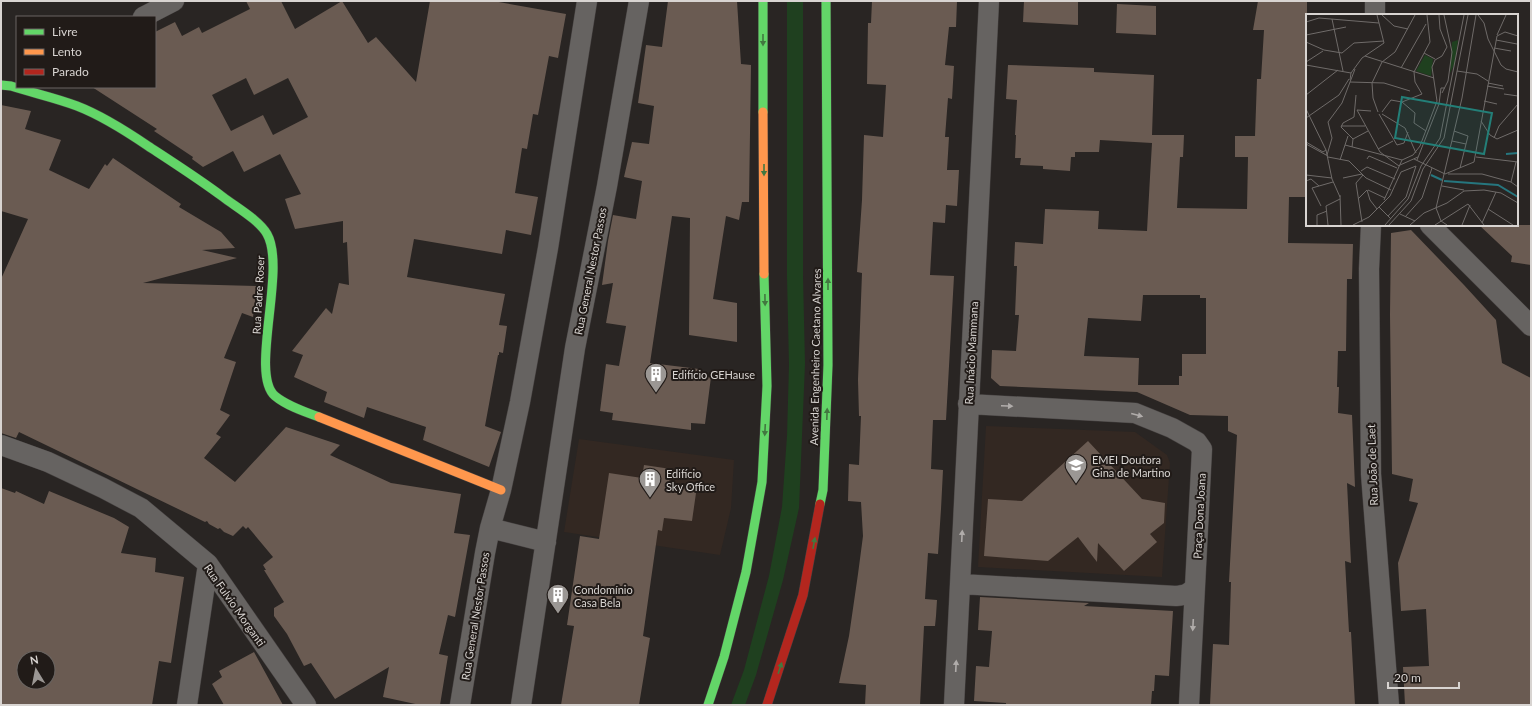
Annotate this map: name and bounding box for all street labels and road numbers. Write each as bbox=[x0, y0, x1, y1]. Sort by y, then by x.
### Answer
street label: Rua General Nestor Passos bbox=[571, 206, 609, 336]
street label: Rua Padre Roser bbox=[249, 255, 267, 335]
street label: Avenida Engenheiro Caetano Alvares bbox=[807, 268, 823, 446]
street label: Rua Inácio Mammana bbox=[962, 301, 980, 405]
street label: Rua João de Laet bbox=[1364, 424, 1380, 506]
street label: Praça Dona Joana bbox=[1190, 473, 1208, 559]
street label: Rua General Nestor Passos bbox=[458, 551, 492, 681]
street label: Rua Fulvio Morganti bbox=[202, 561, 268, 649]

